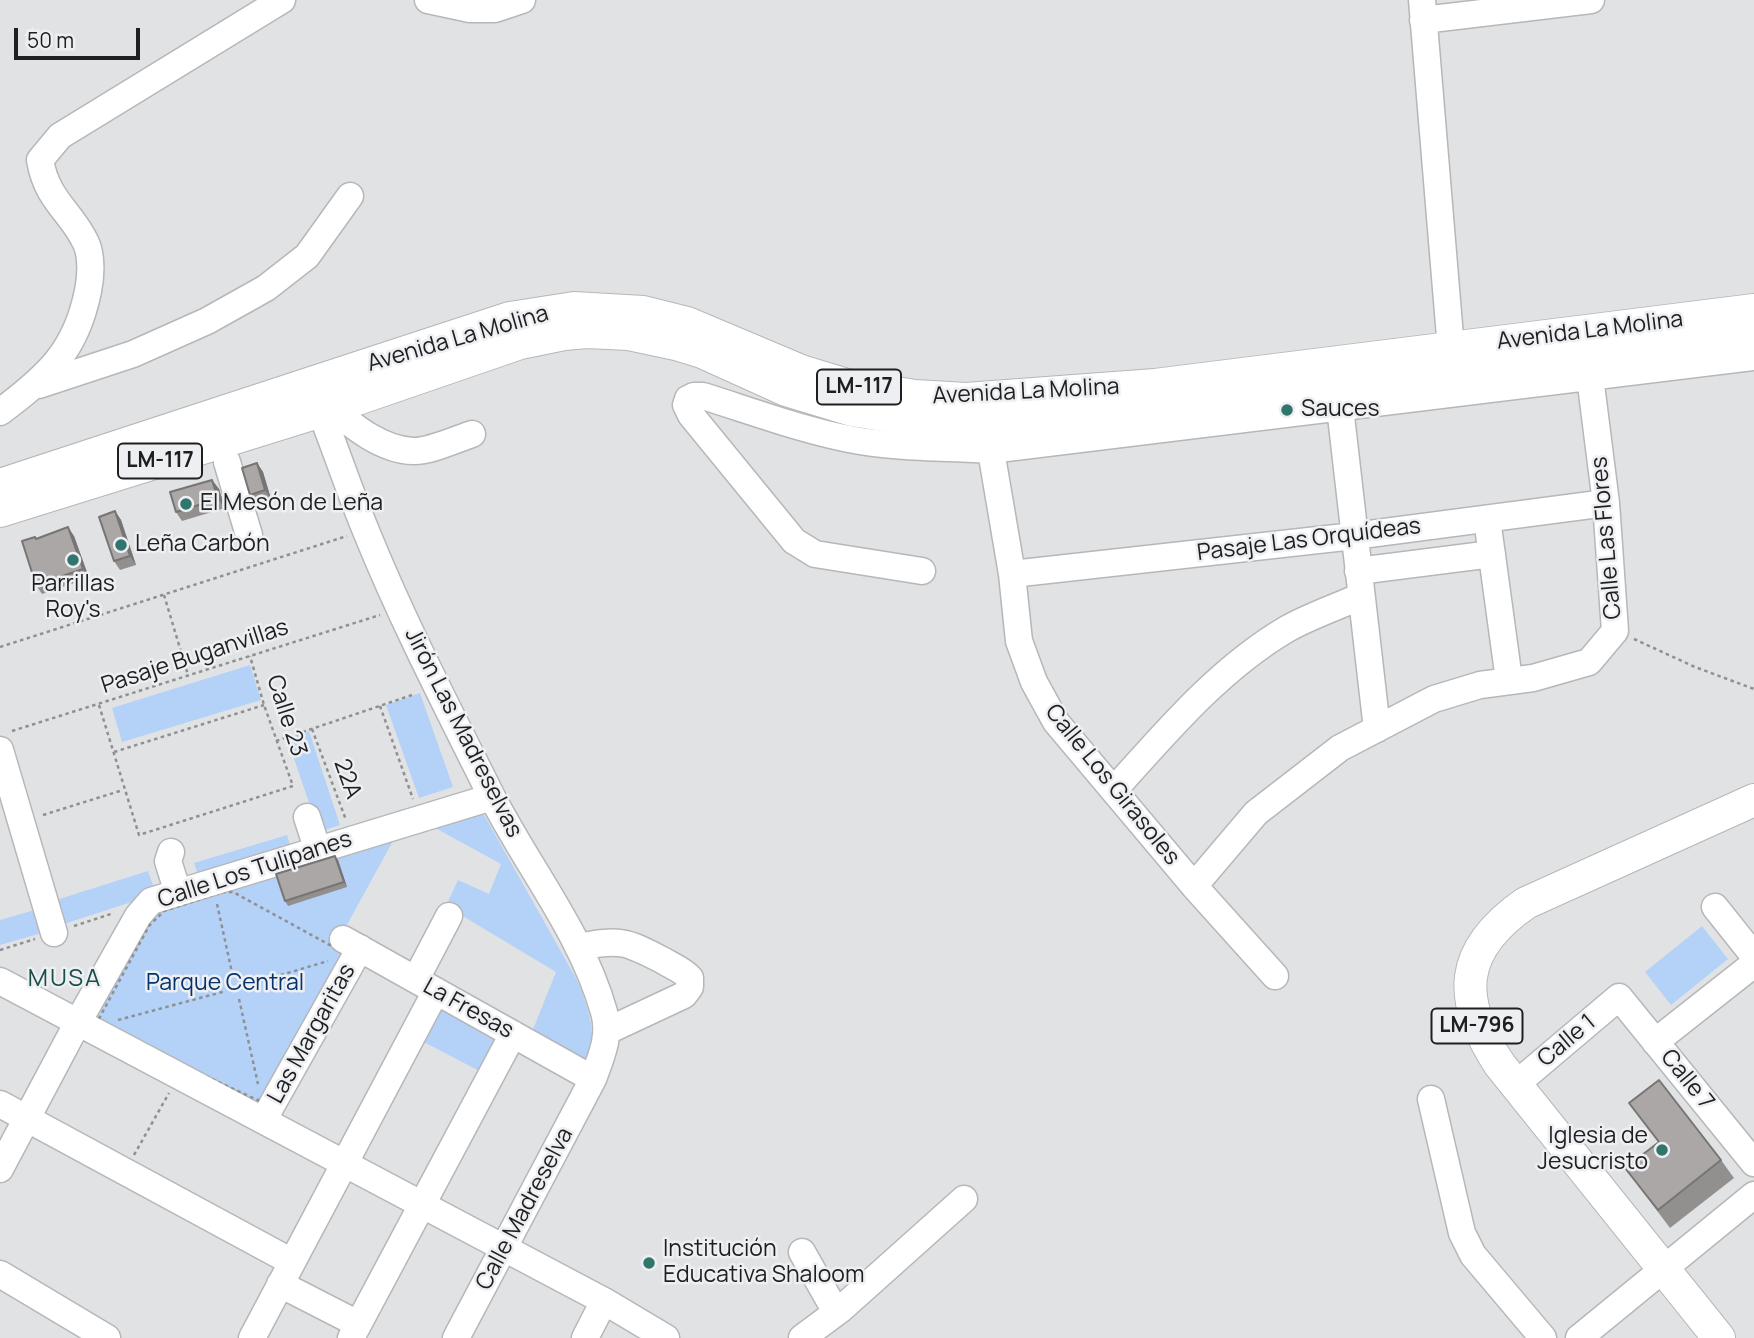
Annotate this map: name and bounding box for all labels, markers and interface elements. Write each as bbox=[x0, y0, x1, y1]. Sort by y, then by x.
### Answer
scale bar bbox=[18, 14, 144, 58]
text: 50 m bbox=[27, 26, 74, 54]
street label: Avenida La Molina bbox=[364, 300, 552, 378]
street label: Avenida La Molina bbox=[1495, 306, 1685, 356]
road number: LM-117 bbox=[817, 370, 901, 404]
street label: Avenida La Molina bbox=[932, 373, 1120, 411]
place label: Sauces bbox=[1301, 396, 1380, 424]
marker: Sauces bbox=[1279, 402, 1295, 418]
road number: LM-117 bbox=[118, 444, 202, 478]
street label: Calle Las Flores bbox=[1586, 455, 1628, 621]
place label: El Mesón de Leña bbox=[200, 490, 383, 518]
marker: El Mesón de Leña bbox=[178, 496, 194, 512]
street label: Pasaje Las Orquídeas bbox=[1196, 513, 1422, 567]
place label: Leña Carbón bbox=[135, 531, 270, 559]
marker: Leña Carbón bbox=[113, 537, 129, 553]
marker: Parrillas Roy's bbox=[65, 552, 81, 568]
place label: Parrillas Roy's bbox=[31, 571, 115, 625]
street label: Pasaje Buganvillas bbox=[98, 614, 292, 700]
street label: Jirón Las Madreselvas bbox=[398, 624, 528, 842]
street label: Calle 23 bbox=[260, 672, 312, 760]
street label: Calle Los Girasoles bbox=[1039, 699, 1185, 871]
street label: 22A bbox=[327, 755, 367, 803]
street label: Calle Los Tulipanes bbox=[154, 826, 356, 914]
street label: Las Margaritas bbox=[262, 959, 362, 1109]
district label: MUSA bbox=[28, 965, 102, 993]
park label: Parque Central bbox=[146, 970, 304, 998]
street label: La Fresas bbox=[418, 973, 518, 1045]
road number: LM-796 bbox=[1432, 1009, 1522, 1044]
street label: Calle 1 bbox=[1532, 1009, 1602, 1073]
street label: Calle 7 bbox=[1654, 1044, 1720, 1116]
street label: Calle Madreselva bbox=[471, 1123, 579, 1295]
place label: Iglesia de Jesucristo bbox=[1537, 1123, 1648, 1177]
marker: Iglesia de Jesucristo bbox=[1654, 1142, 1670, 1158]
place label: Institución Educativa Shaloom bbox=[663, 1236, 864, 1290]
marker: Institución Educativa Shaloom bbox=[641, 1255, 657, 1271]

